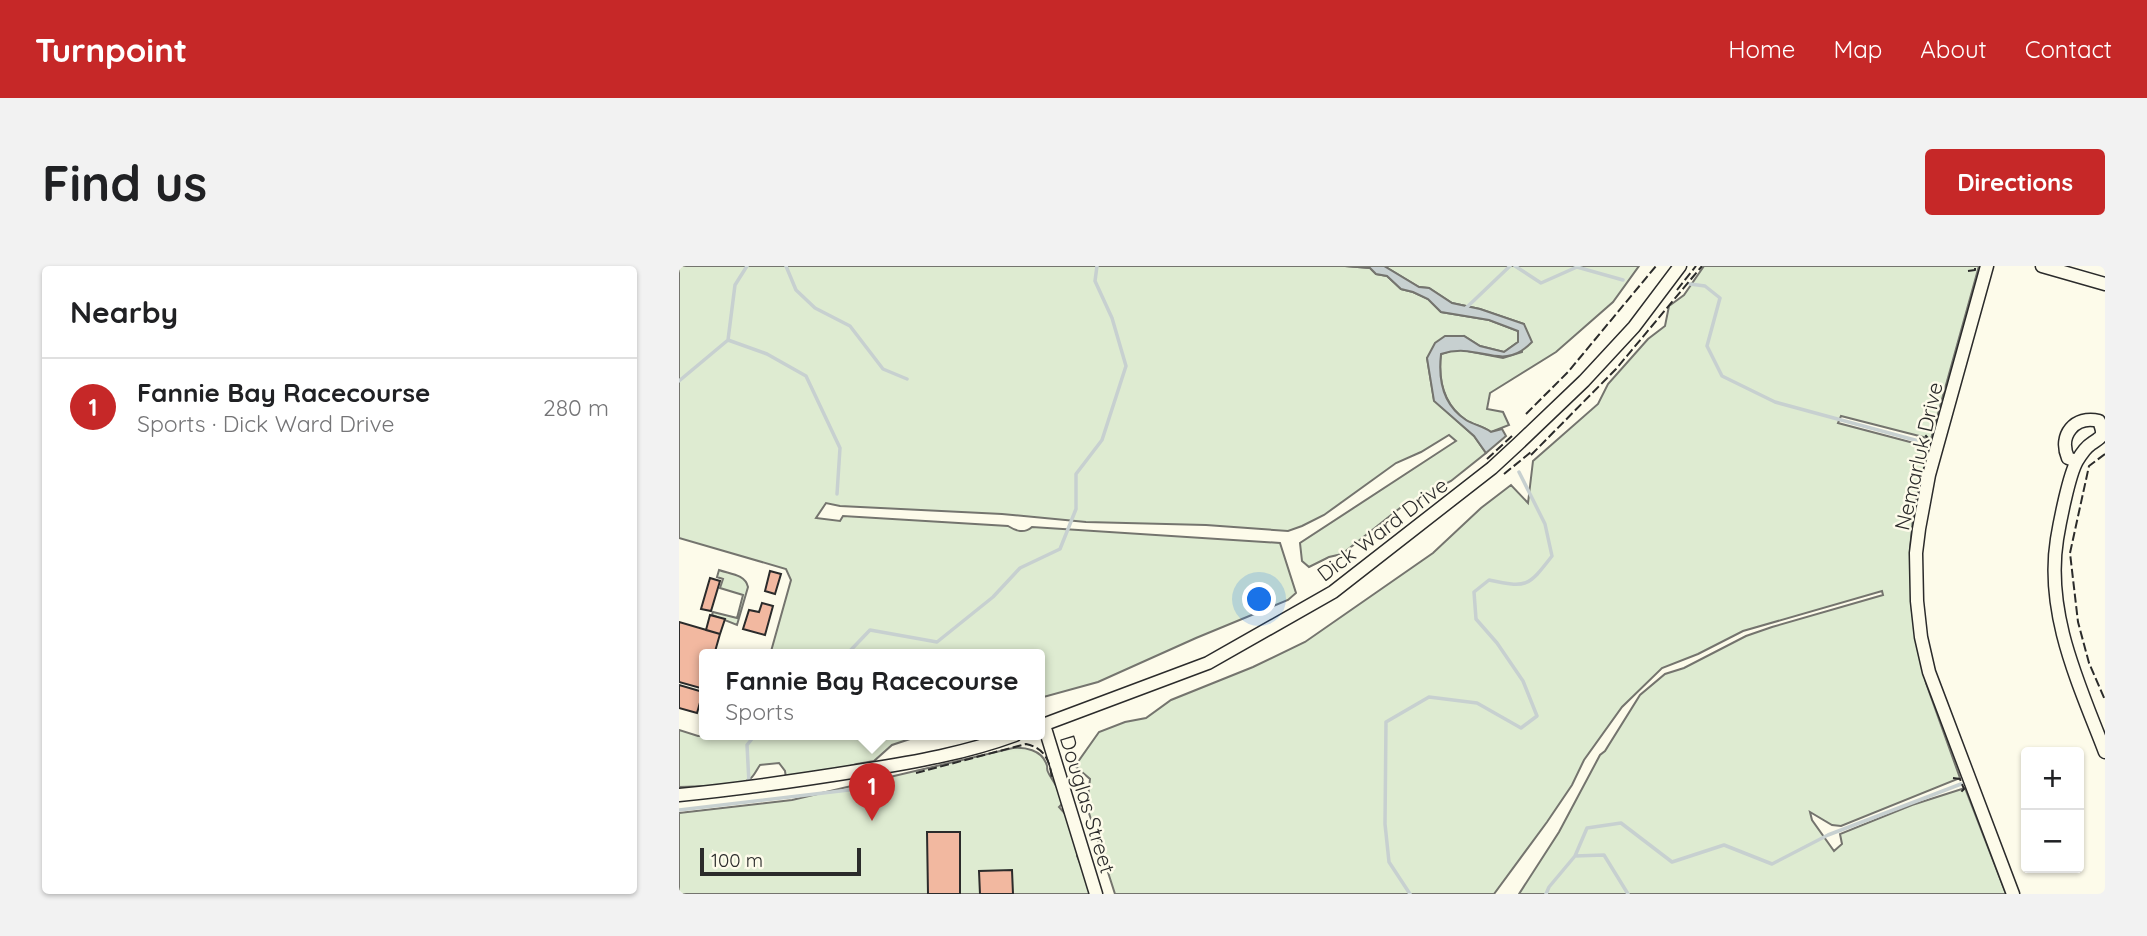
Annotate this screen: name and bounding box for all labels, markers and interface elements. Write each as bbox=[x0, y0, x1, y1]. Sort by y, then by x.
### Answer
text: Turnpoint bbox=[35, 29, 187, 70]
text: Home bbox=[1728, 34, 1795, 64]
text: Map bbox=[1833, 34, 1882, 64]
text: About bbox=[1920, 34, 1987, 64]
text: Contact bbox=[2025, 34, 2112, 64]
button: Directions bbox=[1925, 149, 2105, 215]
text: Find us bbox=[42, 152, 207, 213]
text: Nearby bbox=[70, 293, 178, 331]
text: Fannie Bay Racecourse bbox=[137, 376, 430, 409]
street label: Nemarluk Drive bbox=[1888, 379, 1948, 533]
text: 1 bbox=[89, 393, 97, 422]
text: 280 m bbox=[543, 393, 609, 422]
text: Sports · Dick Ward Drive bbox=[137, 409, 395, 438]
street label: Dick Ward Drive bbox=[1312, 471, 1452, 587]
your location bbox=[1242, 582, 1276, 616]
popup bbox=[699, 649, 1045, 740]
text: Fannie Bay Racecourse bbox=[725, 664, 1019, 697]
text: Sports bbox=[725, 697, 794, 726]
street label: Douglas Street bbox=[1055, 732, 1121, 876]
map controls bbox=[2021, 747, 2084, 873]
button: + bbox=[2021, 747, 2084, 810]
pin: 1 bbox=[849, 763, 895, 821]
button: − bbox=[2021, 810, 2084, 873]
scale bar bbox=[700, 845, 861, 877]
text: 100 m bbox=[711, 848, 763, 872]

